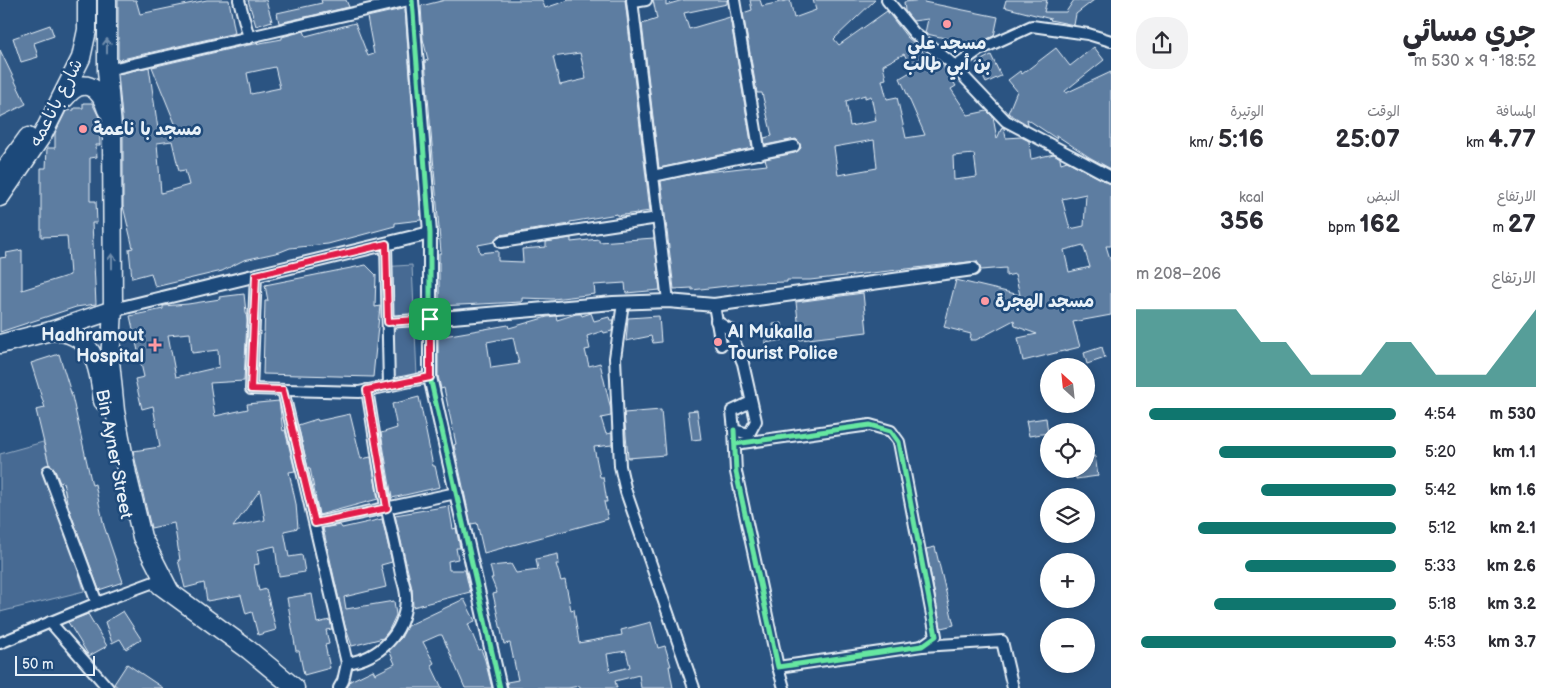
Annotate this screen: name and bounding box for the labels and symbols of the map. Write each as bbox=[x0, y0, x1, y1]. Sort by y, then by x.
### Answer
marker: مسجد علي بن أبي طالب bbox=[941, 18, 953, 30]
place label: مسجد علي بن أبي طالب bbox=[903, 33, 991, 80]
one-way arrow bbox=[102, 38, 112, 54]
street label: شارع باناعمه bbox=[25, 55, 88, 151]
place label: مسجد با ناعمة bbox=[93, 119, 202, 140]
marker: مسجد با ناعمة bbox=[77, 123, 89, 135]
one-way arrow bbox=[108, 253, 117, 269]
place label: مسجد الهجرة bbox=[995, 291, 1094, 312]
marker: مسجد الهجرة bbox=[979, 295, 991, 307]
pin bbox=[409, 298, 451, 340]
place label: Al Mukalla Tourist Police bbox=[727, 322, 838, 364]
place label: Hadhramout Hospital bbox=[41, 325, 144, 367]
marker: Al Mukalla Tourist Police bbox=[712, 336, 724, 348]
marker: Hadhramout Hospital bbox=[148, 338, 162, 352]
north arrow bbox=[1040, 358, 1095, 412]
street label: Bin Ayner Street bbox=[91, 387, 137, 521]
scale bar bbox=[15, 653, 95, 676]

